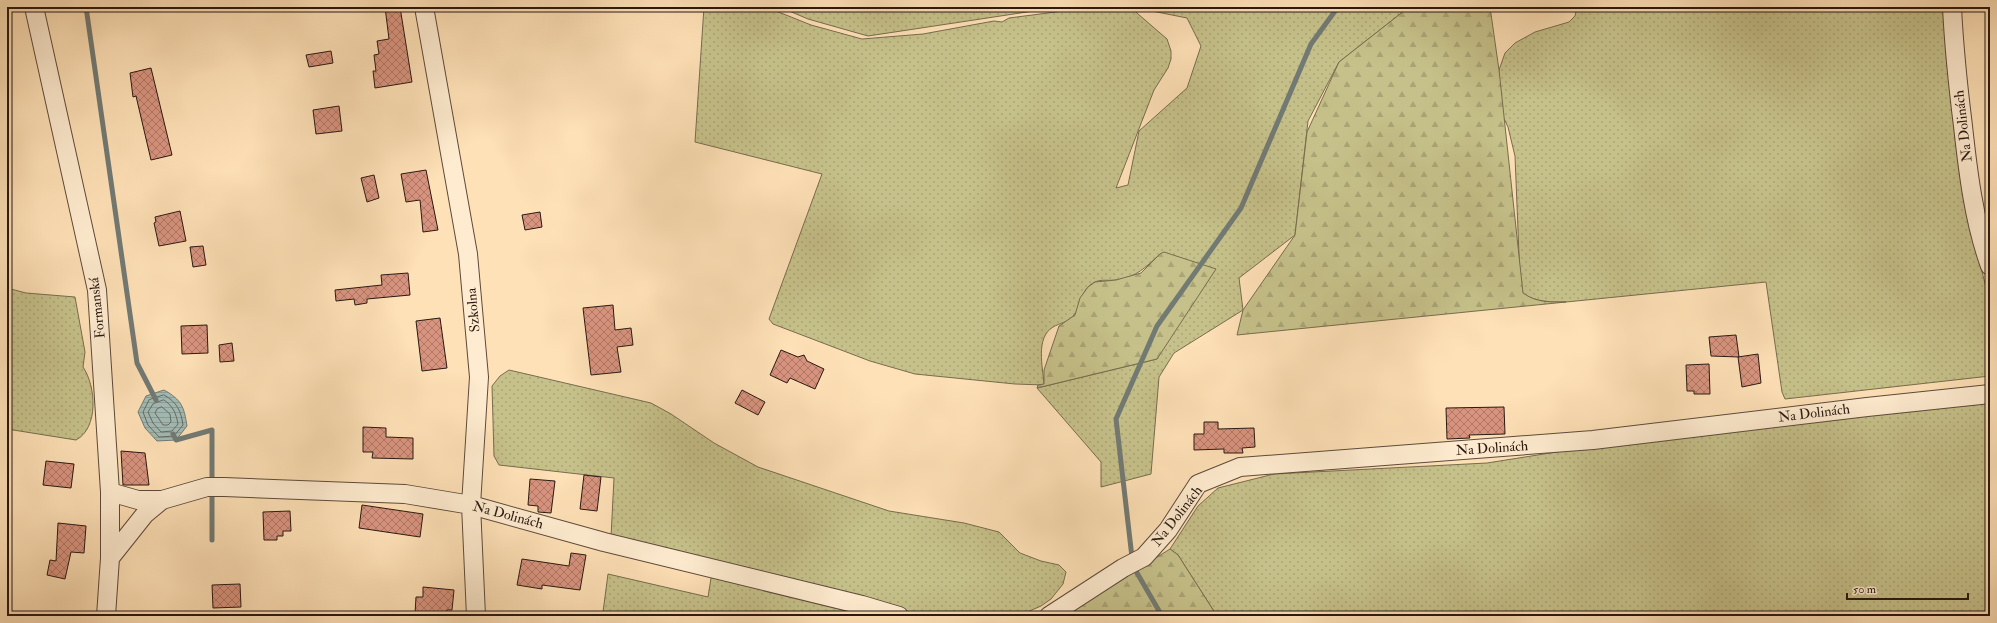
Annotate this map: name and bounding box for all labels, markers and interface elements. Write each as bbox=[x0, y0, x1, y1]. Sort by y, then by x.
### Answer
street label: Na Dolinách bbox=[1950, 88, 1976, 163]
street label: Formanská bbox=[85, 276, 109, 339]
street label: Szkolna bbox=[463, 287, 483, 333]
street label: Na Dolinách bbox=[1777, 400, 1852, 426]
street label: Na Dolinách bbox=[1455, 437, 1529, 459]
street label: Na Dolinách bbox=[1148, 482, 1206, 550]
street label: Na Dolinách bbox=[471, 497, 546, 533]
scale bar bbox=[1847, 575, 1968, 601]
text: 50 m bbox=[1853, 582, 1877, 597]

